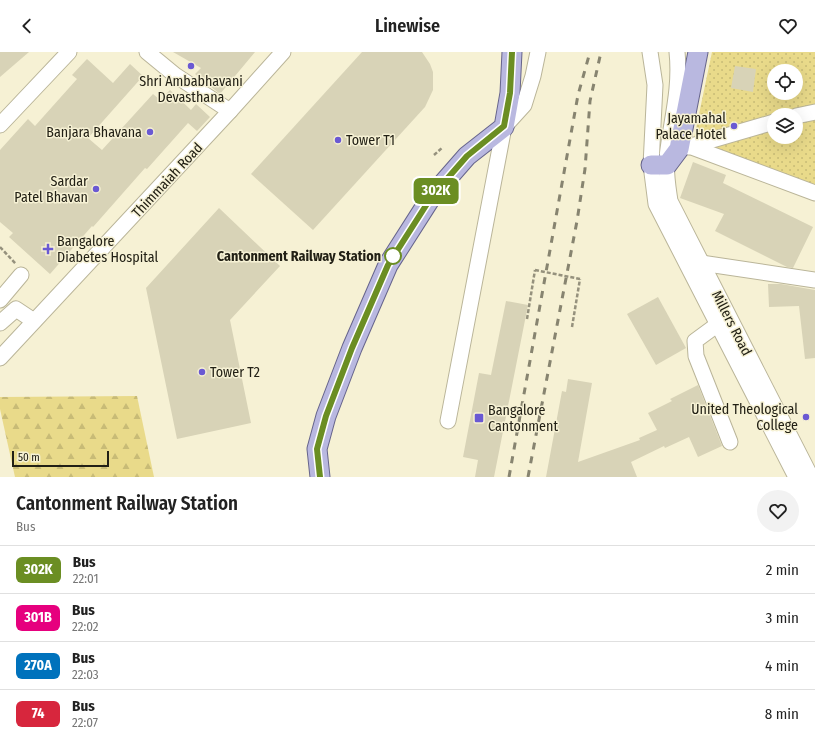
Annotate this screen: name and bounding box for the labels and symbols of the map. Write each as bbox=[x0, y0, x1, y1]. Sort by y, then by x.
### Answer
marker: Shri Ambabhavani Devasthana bbox=[186, 61, 196, 71]
place label: Shri Ambabhavani Devasthana bbox=[139, 73, 243, 106]
place label: Jayamahal Palace Hotel bbox=[655, 110, 726, 143]
marker: Jayamahal Palace Hotel bbox=[729, 121, 739, 131]
place label: Banjara Bhavana bbox=[46, 124, 142, 141]
marker: Banjara Bhavana bbox=[145, 127, 155, 137]
place label: Tower T1 bbox=[346, 132, 395, 149]
marker: Tower T1 bbox=[333, 135, 343, 145]
street label: Thimmaiah Road bbox=[128, 139, 206, 221]
place label: Sardar Patel Bhavan bbox=[14, 173, 88, 206]
line badge: 302K bbox=[408, 178, 464, 204]
marker: Sardar Patel Bhavan bbox=[91, 184, 101, 194]
place label: Bangalore Diabetes Hospital bbox=[57, 233, 158, 266]
marker: Bangalore Diabetes Hospital bbox=[42, 243, 54, 255]
marker: Cantonment Railway Station bbox=[384, 247, 402, 265]
place label: Cantonment Railway Station bbox=[217, 248, 381, 265]
street label: Millers Road bbox=[708, 288, 755, 359]
place label: Tower T2 bbox=[210, 364, 260, 381]
marker: Tower T2 bbox=[197, 367, 207, 377]
place label: United Theological College bbox=[691, 401, 798, 434]
place label: Bangalore Cantonment bbox=[488, 402, 558, 435]
marker: Bangalore Cantonment bbox=[473, 412, 485, 424]
marker: United Theological College bbox=[801, 412, 811, 422]
scale bar bbox=[12, 449, 109, 468]

